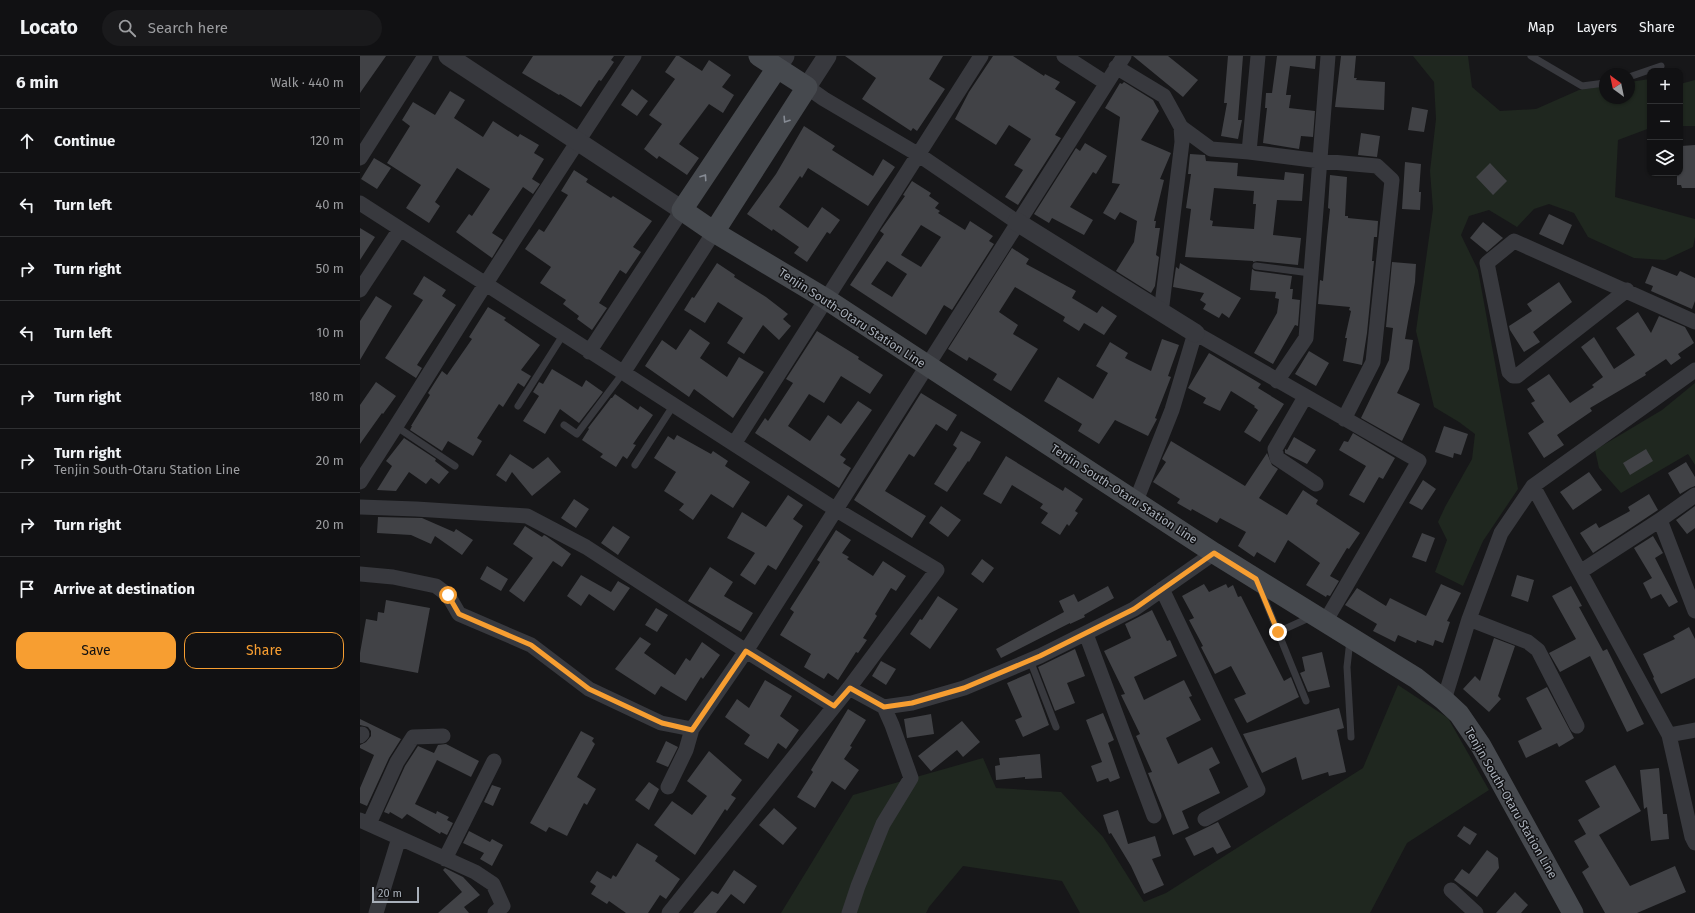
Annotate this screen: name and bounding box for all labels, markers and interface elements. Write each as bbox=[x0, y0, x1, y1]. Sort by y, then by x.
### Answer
search box bbox=[102, 10, 382, 46]
text: Locato bbox=[20, 16, 78, 39]
icon: search bbox=[116, 17, 138, 39]
text: Search here bbox=[148, 19, 228, 37]
text: Map bbox=[1528, 19, 1554, 36]
text: Layers bbox=[1576, 19, 1617, 36]
text: Share bbox=[1639, 19, 1675, 36]
north arrow bbox=[1599, 68, 1635, 104]
map controls bbox=[1647, 68, 1683, 176]
button: + bbox=[1647, 68, 1683, 104]
text: 6 min bbox=[16, 72, 59, 93]
text: Walk · 440 m bbox=[271, 75, 344, 90]
button: − bbox=[1647, 104, 1683, 140]
one-way arrow bbox=[783, 116, 791, 123]
icon: ahead bbox=[16, 130, 38, 152]
text: Continue bbox=[54, 132, 115, 150]
text: 120 m bbox=[310, 133, 344, 148]
button: layers bbox=[1647, 140, 1683, 176]
one-way arrow bbox=[699, 174, 707, 181]
icon: left bbox=[16, 194, 38, 216]
text: Turn left bbox=[54, 196, 112, 214]
text: 40 m bbox=[315, 197, 344, 212]
icon: right bbox=[16, 258, 38, 280]
text: Turn right bbox=[54, 260, 121, 278]
text: 50 m bbox=[316, 261, 344, 276]
street label: Tenjin South-Otaru Station Line bbox=[776, 265, 928, 371]
icon: left bbox=[16, 322, 38, 344]
text: Turn left bbox=[54, 324, 112, 342]
text: 10 m bbox=[317, 325, 344, 340]
icon: right bbox=[16, 386, 38, 408]
text: Turn right bbox=[54, 388, 121, 406]
text: 180 m bbox=[309, 389, 344, 404]
street label: Tenjin South-Otaru Station Line bbox=[1048, 441, 1200, 547]
text: Turn right bbox=[54, 444, 121, 462]
icon: right bbox=[16, 450, 38, 472]
text: 20 m bbox=[316, 453, 344, 468]
text: Tenjin South-Otaru Station Line bbox=[54, 462, 240, 477]
icon: right bbox=[16, 514, 38, 536]
text: Turn right bbox=[54, 516, 121, 534]
text: 20 m bbox=[316, 517, 344, 532]
icon: arrive bbox=[16, 578, 38, 600]
text: Arrive at destination bbox=[54, 580, 195, 598]
route start bbox=[439, 586, 457, 604]
route end bbox=[1269, 623, 1287, 641]
button: Save bbox=[16, 632, 176, 669]
button: Share bbox=[184, 632, 344, 669]
street label: Tenjin South-Otaru Station Line bbox=[1462, 725, 1560, 881]
scale bar bbox=[372, 885, 419, 904]
text: 20 m bbox=[378, 887, 402, 900]

